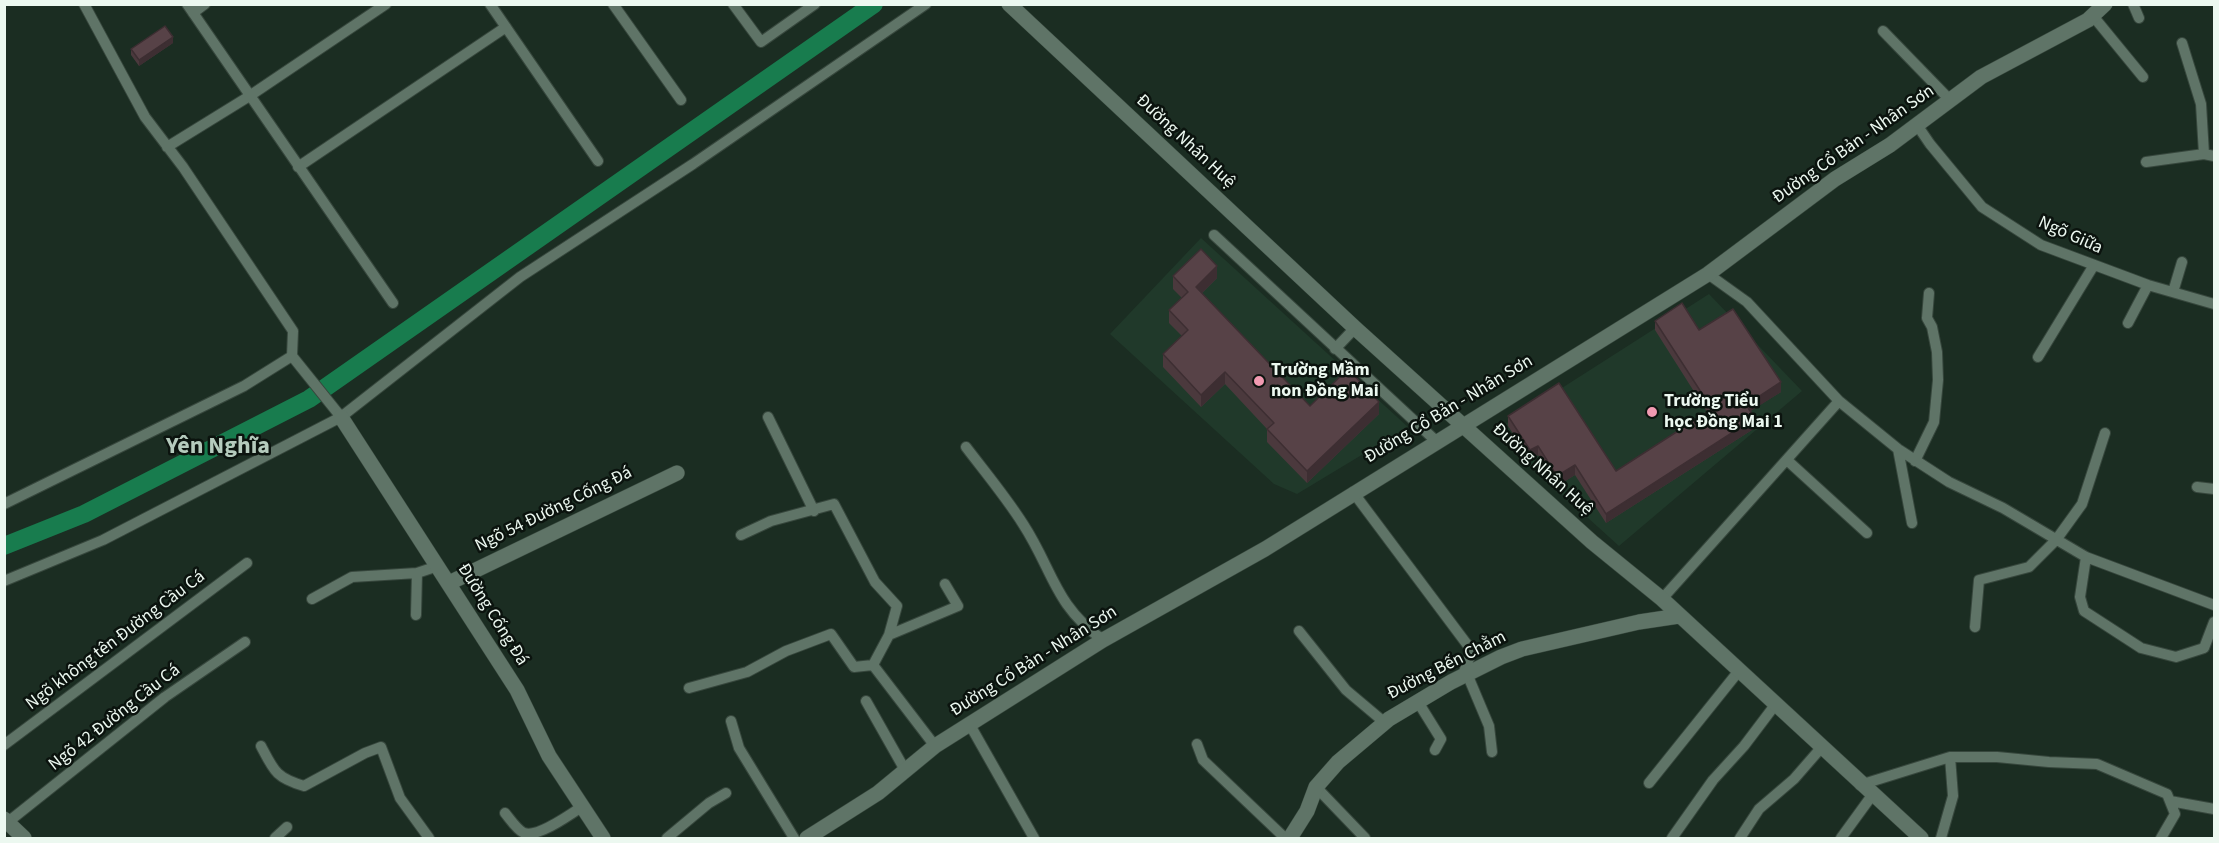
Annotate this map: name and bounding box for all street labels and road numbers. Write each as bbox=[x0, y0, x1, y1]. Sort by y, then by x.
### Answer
street label: Đường Cổ Bản - Nhân Sơn bbox=[1769, 81, 1939, 209]
street label: Đường Nhân Huệ bbox=[1131, 90, 1239, 194]
street label: Ngõ Giữa bbox=[2035, 212, 2105, 260]
street label: Đường Cổ Bản - Nhân Sơn bbox=[1361, 351, 1537, 469]
street label: Đường Nhân Huệ bbox=[1487, 419, 1597, 521]
street label: Ngõ 54 Đường Cống Đá bbox=[472, 463, 636, 557]
street label: Đường Cống Đá bbox=[452, 560, 532, 670]
street label: Ngõ không tên Đường Cầu Cá bbox=[22, 567, 210, 715]
street label: Đường Cổ Bản - Nhân Sơn bbox=[947, 602, 1121, 722]
street label: Đường Bến Chằm bbox=[1384, 627, 1510, 705]
street label: Ngõ 42 Đường Cầu Cá bbox=[45, 660, 185, 776]

